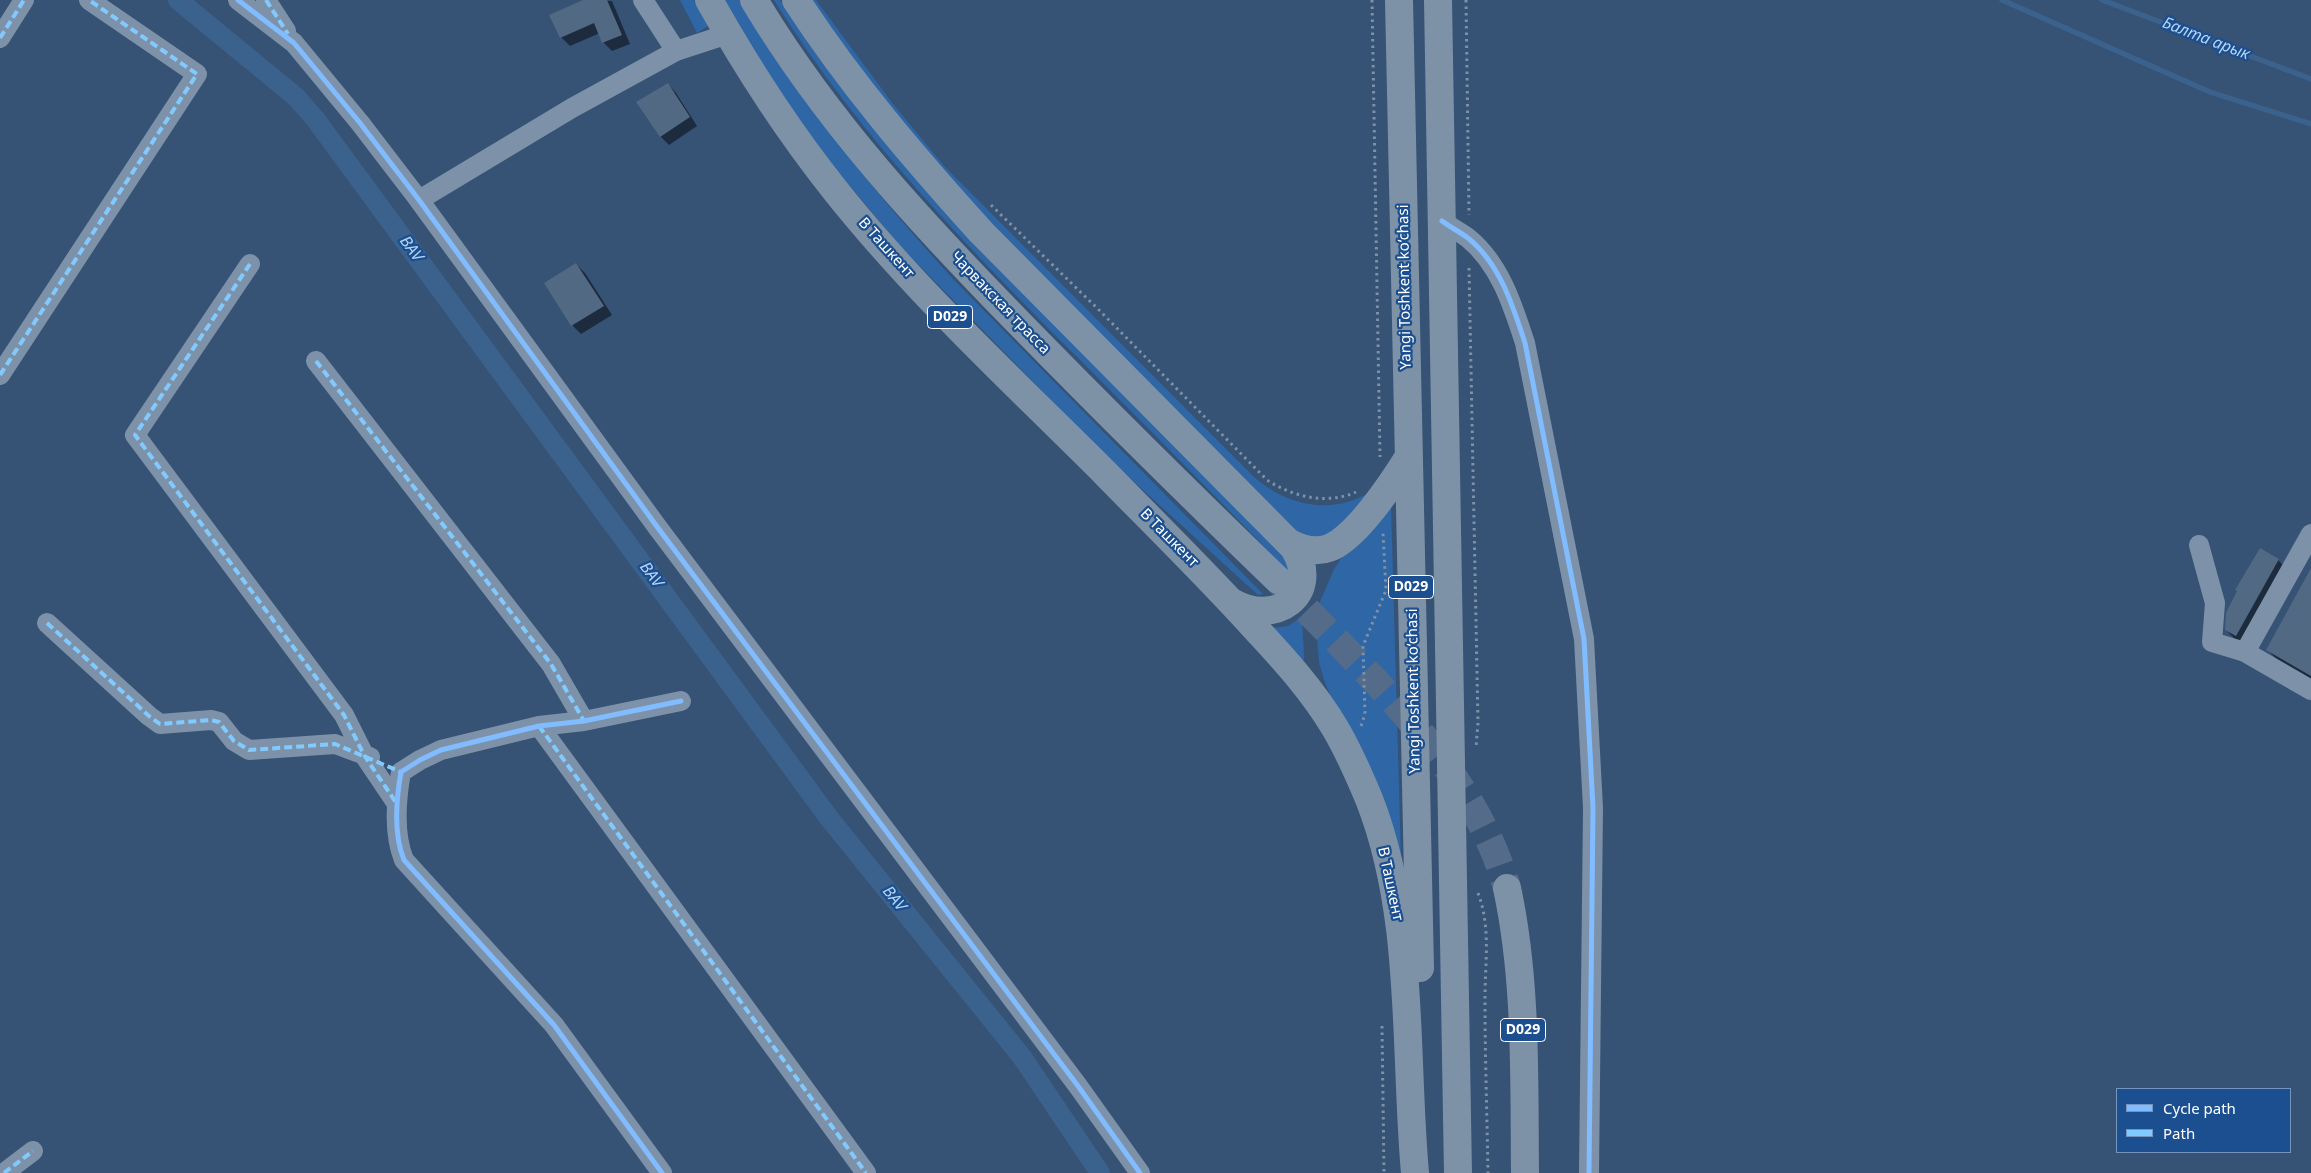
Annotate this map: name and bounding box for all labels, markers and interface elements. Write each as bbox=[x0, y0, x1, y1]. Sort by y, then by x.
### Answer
water label: Балта арык bbox=[2160, 14, 2252, 64]
street label: Yangi Toshkent ko‘chasi bbox=[1395, 204, 1415, 370]
street label: В Ташкент bbox=[854, 214, 918, 282]
water label: BAV bbox=[395, 232, 427, 266]
street label: Чарвакская трасса bbox=[947, 248, 1053, 358]
road number: D029 bbox=[928, 306, 972, 328]
street label: В Ташкент bbox=[1136, 505, 1202, 571]
water label: BAV bbox=[635, 558, 667, 592]
road number: D029 bbox=[1388, 576, 1434, 598]
street label: Yangi Toshkent ko‘chasi bbox=[1404, 608, 1424, 774]
street label: В Ташкент bbox=[1373, 845, 1407, 923]
water label: BAV bbox=[878, 882, 910, 916]
road number: D029 bbox=[1500, 1018, 1546, 1042]
legend bbox=[2116, 1088, 2291, 1153]
text: Cycle path bbox=[2163, 1098, 2236, 1118]
text: Path bbox=[2163, 1123, 2195, 1143]

